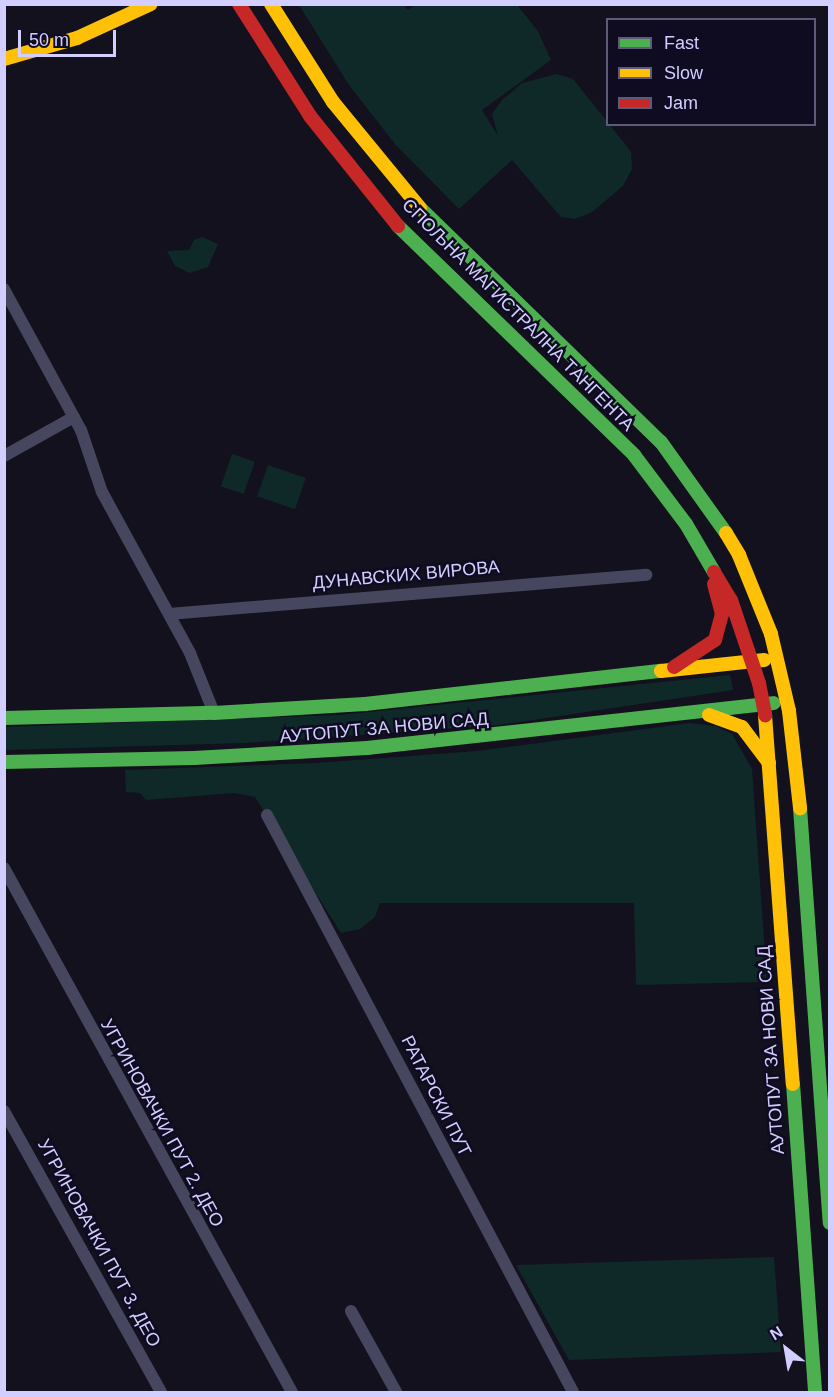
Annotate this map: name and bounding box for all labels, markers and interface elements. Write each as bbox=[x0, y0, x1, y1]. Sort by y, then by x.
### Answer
scale bar bbox=[21, 18, 118, 56]
legend bbox=[606, 18, 816, 126]
text: 50 m bbox=[29, 30, 69, 50]
text: Fast bbox=[664, 33, 699, 53]
text: Slow bbox=[664, 63, 703, 83]
text: Jam bbox=[664, 93, 698, 113]
street label: СПОЉНА МАГИСТРАЛНА ТАНГЕНТА bbox=[397, 194, 639, 436]
street label: ДУНАВСКИХ ВИРОВА bbox=[312, 556, 500, 594]
street label: АУТОПУТ ЗА НОВИ САД bbox=[279, 708, 489, 748]
street label: АУТОПУТ ЗА НОВИ САД bbox=[753, 945, 789, 1155]
street label: УГРИНОВАЧКИ ПУТ 2. ДЕО bbox=[96, 1015, 228, 1231]
street label: РАТАРСКИ ПУТ bbox=[396, 1032, 476, 1160]
street label: УГРИНОВАЧКИ ПУТ 3. ДЕО bbox=[33, 1135, 165, 1351]
north arrow bbox=[756, 1319, 816, 1379]
text: N bbox=[767, 1323, 786, 1343]

